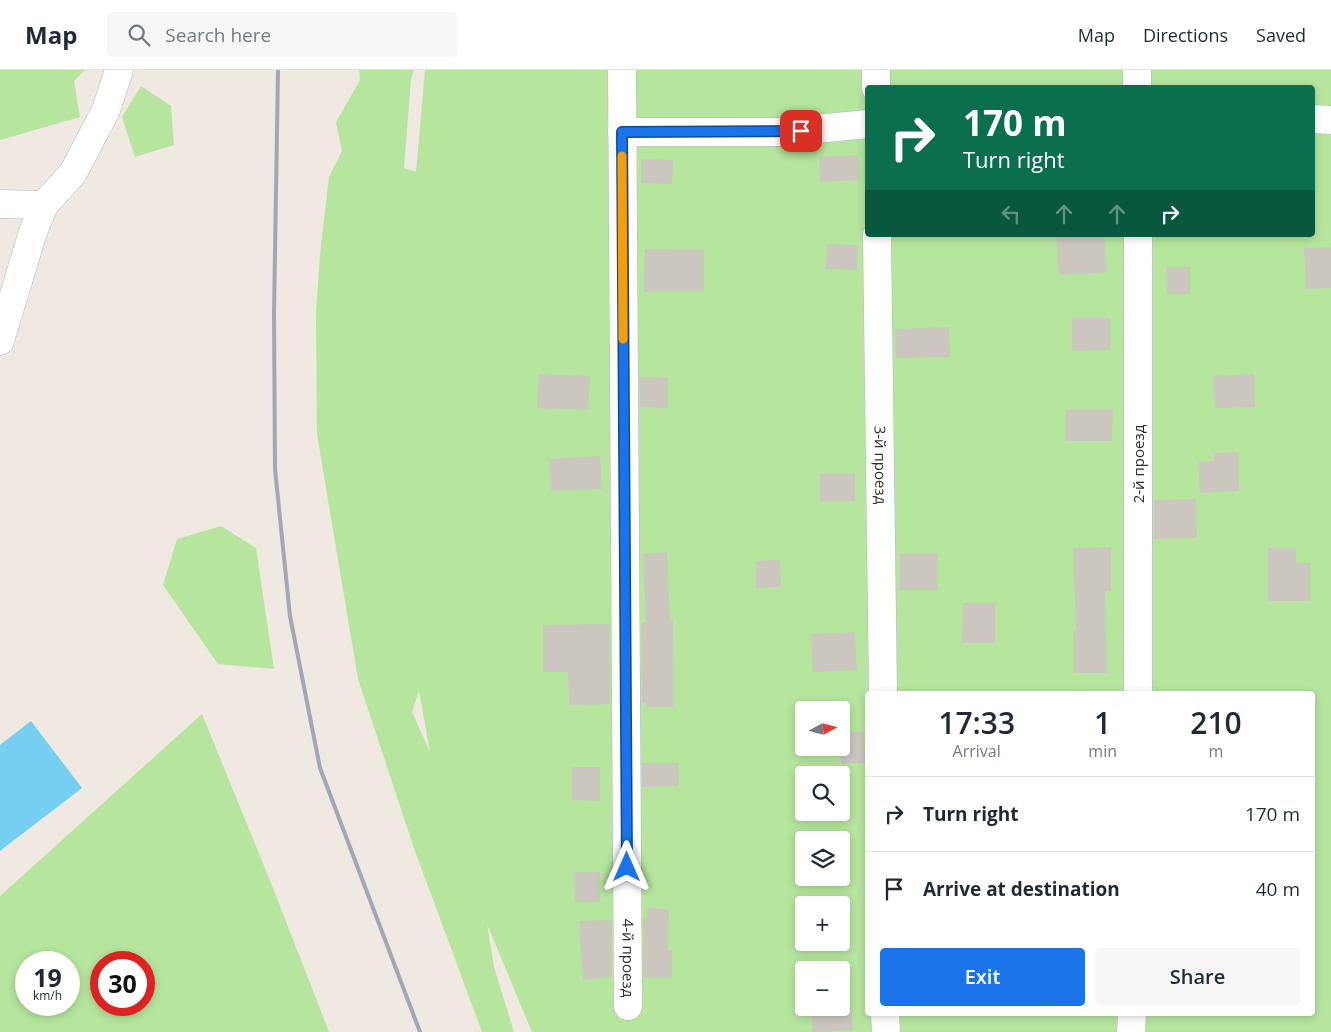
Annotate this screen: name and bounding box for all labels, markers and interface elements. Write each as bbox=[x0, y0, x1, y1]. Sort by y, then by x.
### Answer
search box bbox=[107, 12, 457, 57]
text: Map bbox=[25, 18, 77, 51]
icon: search bbox=[125, 21, 153, 49]
text: Search here bbox=[165, 22, 271, 48]
text: Map bbox=[1078, 23, 1115, 47]
text: Directions bbox=[1143, 23, 1228, 47]
text: Saved bbox=[1256, 23, 1306, 47]
text: 170 m bbox=[963, 99, 1067, 146]
icon: right bbox=[880, 105, 945, 170]
pin bbox=[780, 110, 822, 152]
icon: arrive bbox=[787, 117, 815, 145]
text: Turn right bbox=[963, 144, 1065, 174]
icon: left bbox=[997, 200, 1025, 228]
icon: ahead bbox=[1050, 200, 1078, 228]
icon: ahead bbox=[1103, 200, 1131, 228]
icon: right bbox=[1156, 200, 1184, 228]
street label: 2-й проезд bbox=[1128, 424, 1148, 503]
street label: 3-й проезд bbox=[870, 425, 892, 505]
north arrow bbox=[795, 701, 850, 756]
map controls bbox=[795, 701, 850, 1016]
text: 17:33 bbox=[938, 702, 1015, 743]
text: 1 bbox=[1094, 702, 1111, 743]
text: 210 bbox=[1190, 702, 1242, 743]
text: Arrival bbox=[953, 740, 1001, 762]
text: min bbox=[1088, 740, 1117, 762]
text: m bbox=[1209, 740, 1223, 762]
button: search bbox=[795, 766, 850, 821]
icon: right bbox=[880, 800, 908, 828]
text: Turn right bbox=[923, 801, 1018, 827]
text: 170 m bbox=[1245, 801, 1300, 827]
button: layers bbox=[795, 831, 850, 886]
position arrow bbox=[600, 840, 652, 892]
icon: arrive bbox=[880, 875, 908, 903]
text: Arrive at destination bbox=[923, 876, 1120, 902]
text: 40 m bbox=[1256, 876, 1300, 902]
button: + bbox=[795, 896, 850, 951]
street label: 4-й проезд bbox=[618, 919, 639, 998]
button: Exit bbox=[880, 948, 1085, 1006]
button: Share bbox=[1095, 948, 1300, 1006]
speed limit sign: 30 bbox=[90, 951, 155, 1016]
text: 19 bbox=[33, 960, 62, 994]
button: − bbox=[795, 961, 850, 1016]
text: km/h bbox=[33, 987, 62, 1004]

